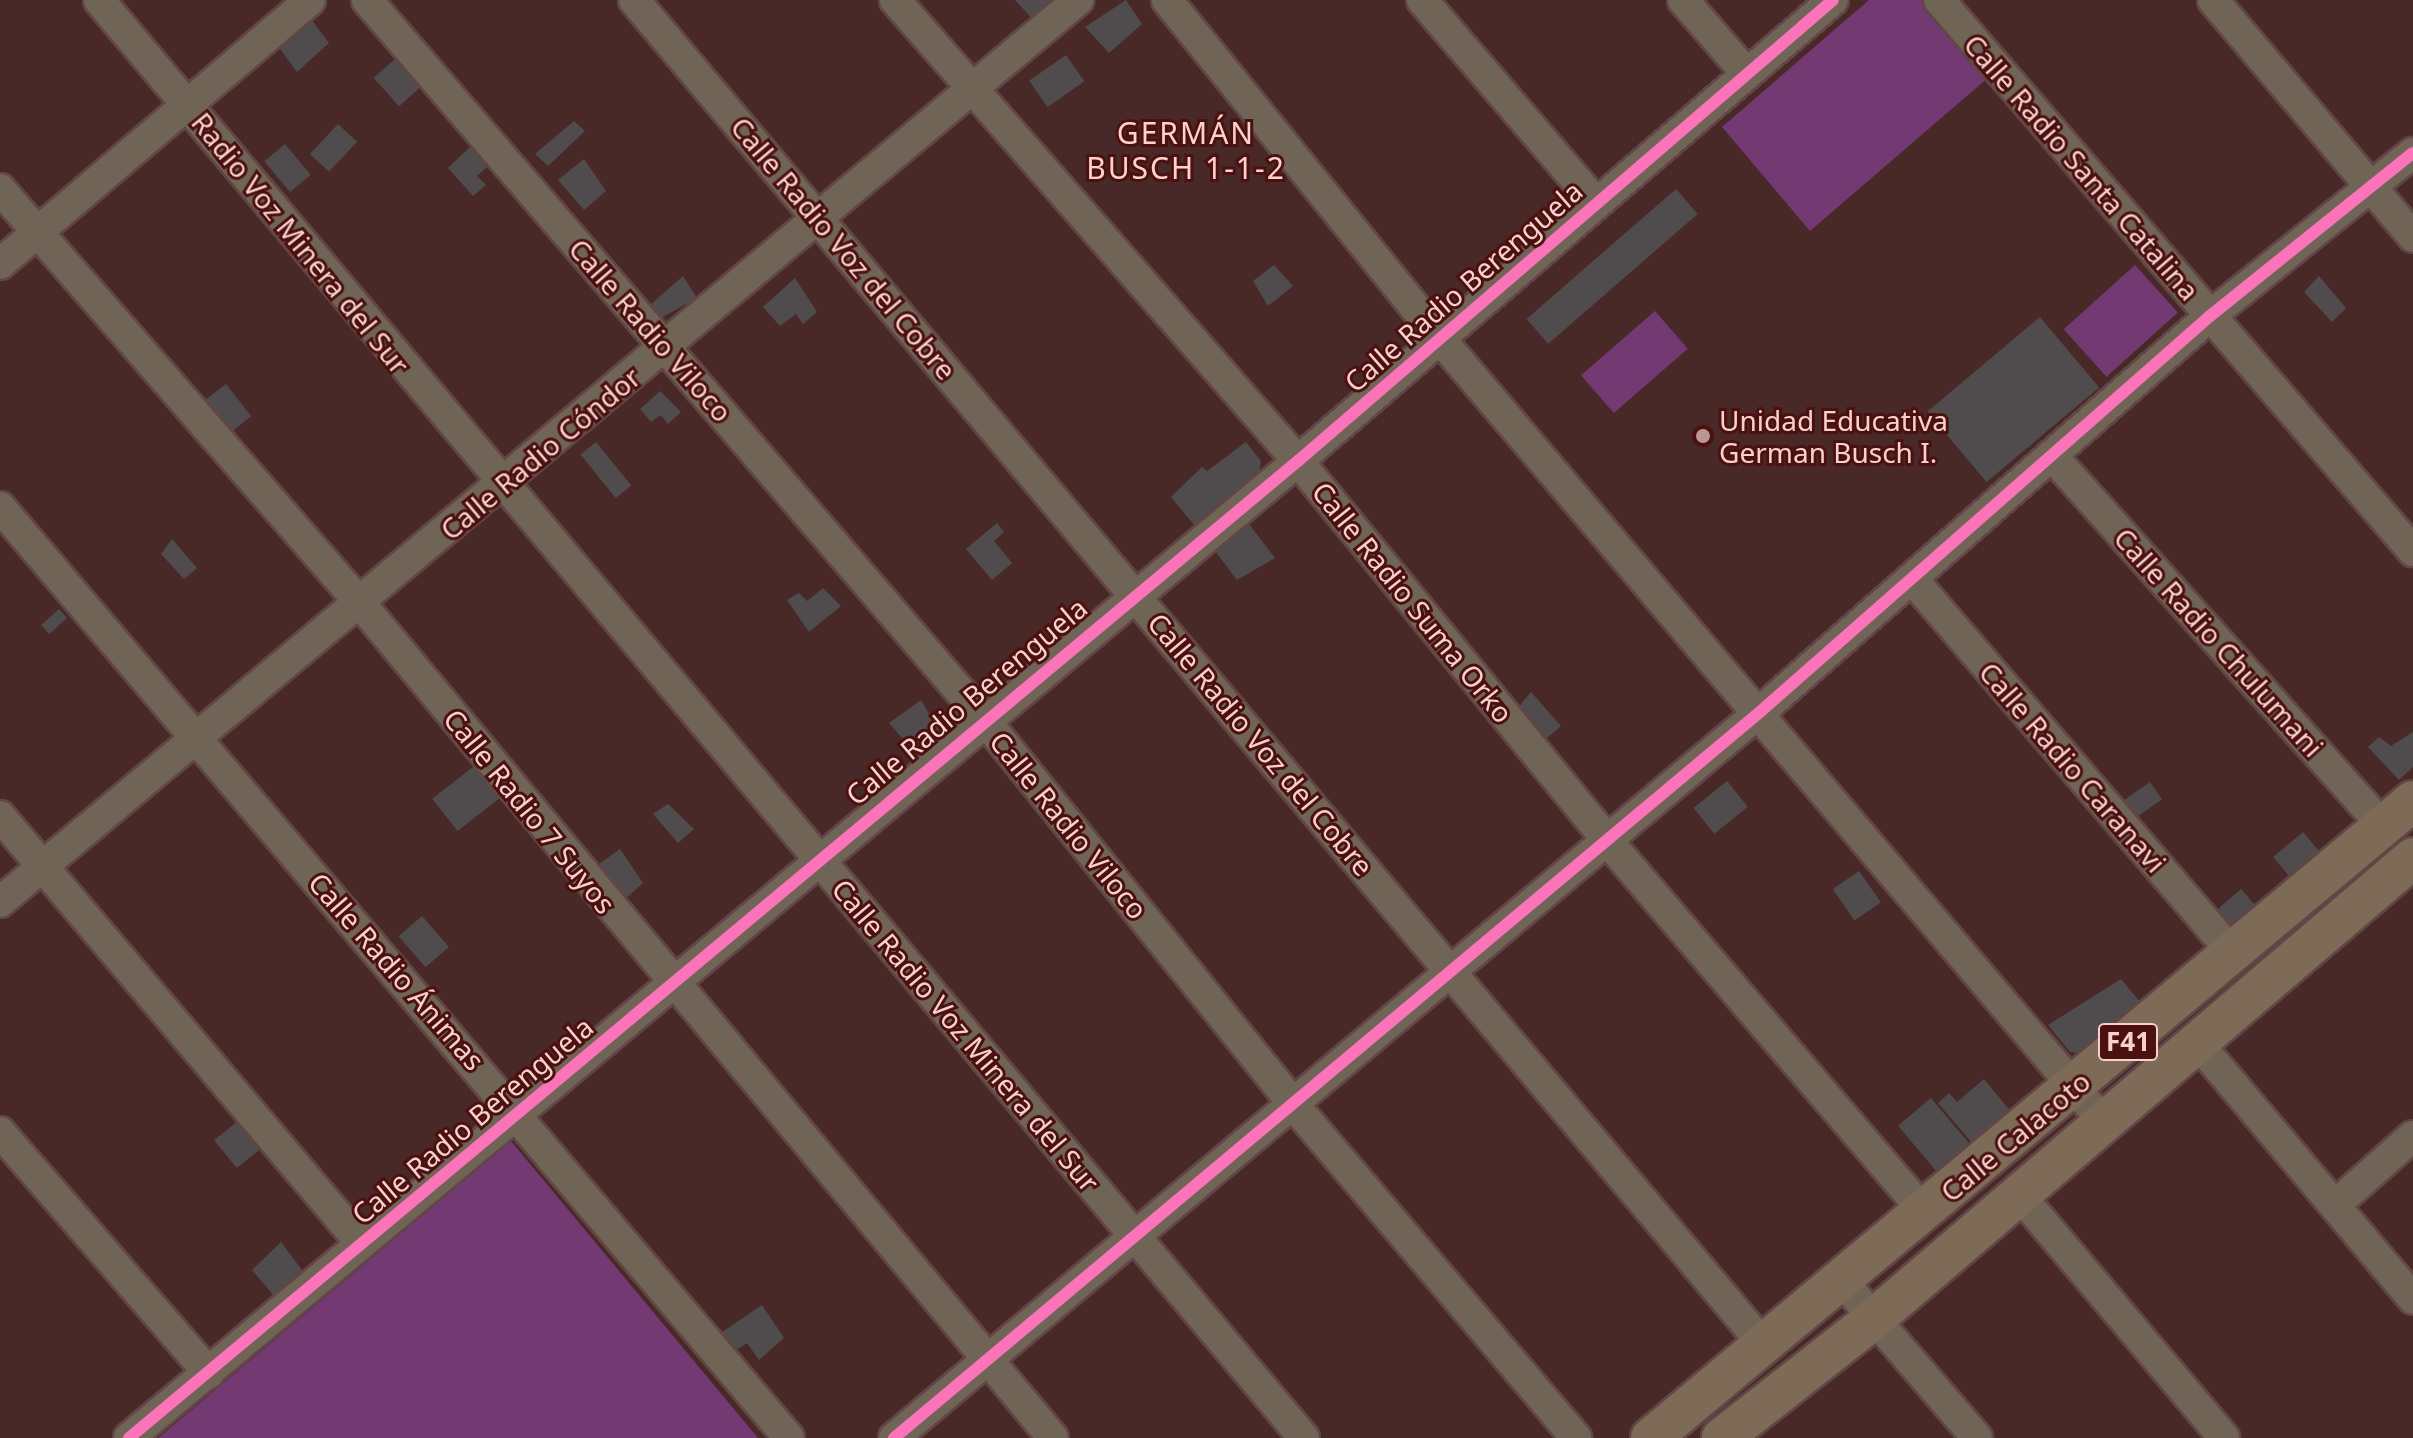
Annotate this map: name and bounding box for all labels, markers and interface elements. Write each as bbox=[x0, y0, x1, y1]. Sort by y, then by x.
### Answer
street label: Calle Radio Santa Catalina bbox=[1958, 27, 2206, 307]
street label: Radio Voz Minera del Sur bbox=[185, 106, 417, 380]
street label: Calle Radio Voz del Cobre bbox=[724, 110, 964, 386]
district label: GERMÁN BUSCH 1-1-2 bbox=[1086, 115, 1286, 186]
street label: Calle Radio Berenguela bbox=[1337, 174, 1589, 398]
street label: Calle Radio Viloco bbox=[562, 232, 740, 428]
street label: Calle Radio Cóndor bbox=[433, 360, 647, 546]
place label: Unidad Educativa German Busch I. bbox=[1719, 403, 1948, 469]
marker: Unidad Educativa German Busch I. bbox=[1694, 427, 1712, 445]
street label: Calle Radio Suma Orko bbox=[1306, 475, 1520, 729]
street label: Calle Radio Chulumani bbox=[2107, 521, 2331, 763]
street label: Calle Radio Berenguela bbox=[839, 590, 1093, 812]
street label: Calle Radio Voz del Cobre bbox=[1141, 606, 1381, 882]
street label: Calle Radio Caranavi bbox=[1973, 655, 2173, 879]
street label: Calle Radio 7 Suyos bbox=[437, 702, 623, 920]
street label: Calle Radio Viloco bbox=[983, 725, 1155, 925]
street label: Calle Radio Ánimas bbox=[302, 865, 492, 1077]
street label: Calle Radio Voz Minera del Sur bbox=[825, 872, 1107, 1198]
street label: Calle Radio Berenguela bbox=[345, 1009, 599, 1231]
road number: F41 bbox=[2096, 1020, 2160, 1064]
street label: Calle Calacoto bbox=[1933, 1064, 2097, 1208]

